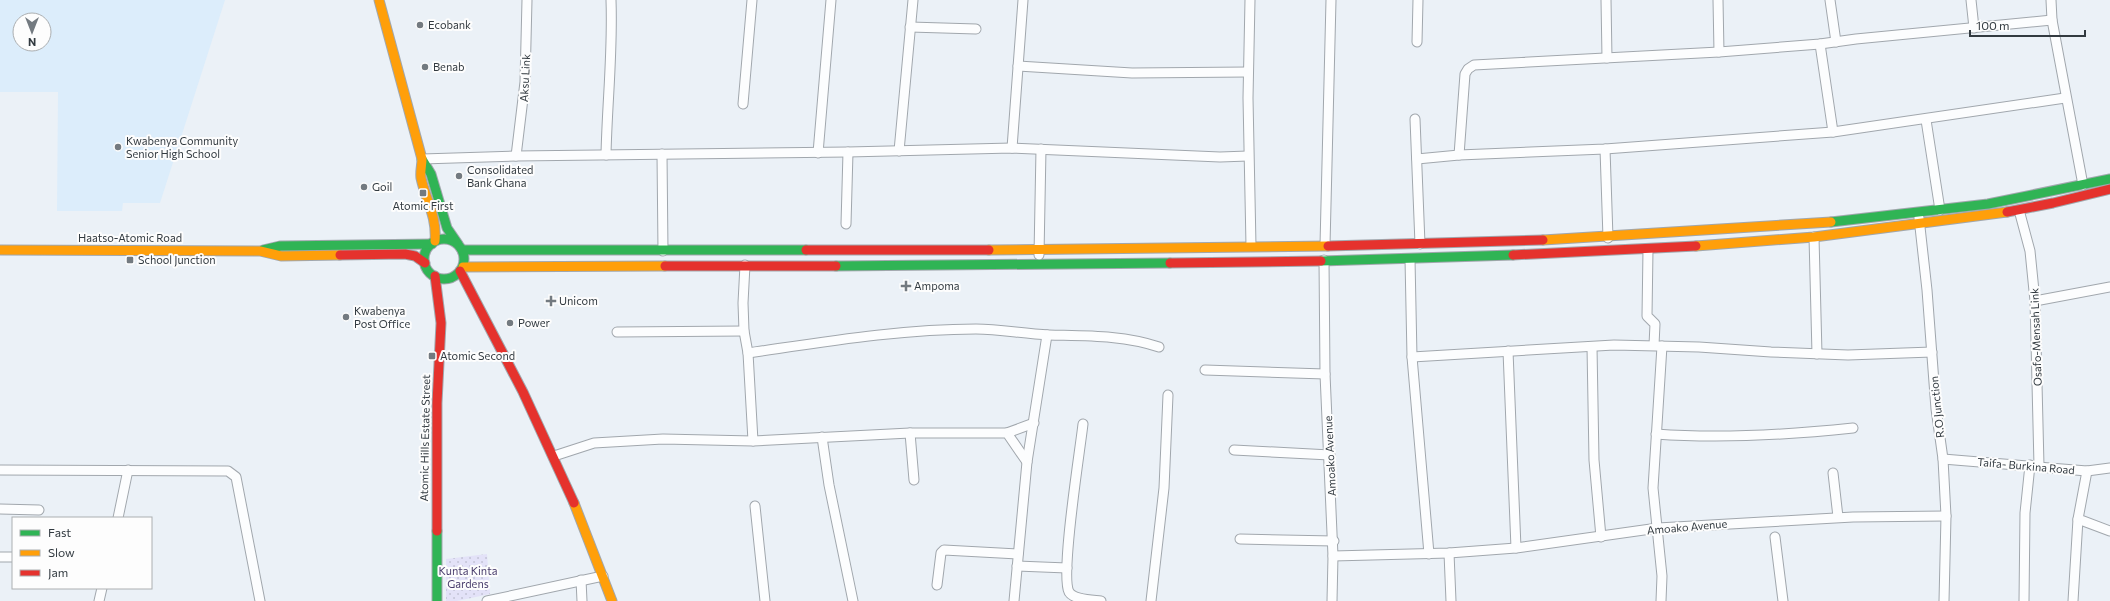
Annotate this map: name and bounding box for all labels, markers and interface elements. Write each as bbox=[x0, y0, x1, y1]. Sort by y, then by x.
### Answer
north arrow bbox=[12, 12, 52, 52]
scale bar bbox=[1970, 12, 2085, 38]
place label: Ecobank bbox=[428, 18, 471, 31]
text: 100 m bbox=[1976, 18, 2010, 32]
marker: Ecobank bbox=[415, 20, 425, 30]
text: N bbox=[28, 36, 36, 49]
street label: Aksu Link bbox=[517, 54, 532, 102]
place label: Benab bbox=[433, 60, 464, 73]
marker: Benab bbox=[420, 62, 430, 72]
place label: Kwabenya Community Senior High School bbox=[126, 134, 238, 160]
marker: Kwabenya Community Senior High School bbox=[113, 142, 123, 152]
place label: Consolidated Bank Ghana bbox=[467, 163, 533, 189]
marker: Consolidated Bank Ghana bbox=[454, 171, 464, 181]
place label: Goil bbox=[372, 180, 392, 193]
marker: Goil bbox=[359, 182, 369, 192]
marker: Atomic First bbox=[418, 188, 428, 198]
place label: Atomic First bbox=[393, 199, 454, 212]
street label: Haatso-Atomic Road bbox=[78, 231, 182, 244]
place label: School Junction bbox=[138, 253, 216, 267]
marker: School Junction bbox=[125, 255, 135, 265]
place label: Ampoma bbox=[914, 279, 960, 292]
marker: Ampoma bbox=[901, 281, 911, 291]
street label: Osafo-Mensah Link bbox=[2027, 288, 2044, 386]
place label: Unicom bbox=[559, 294, 598, 307]
marker: Unicom bbox=[546, 296, 556, 306]
place label: Kwabenya Post Office bbox=[354, 304, 410, 330]
marker: Kwabenya Post Office bbox=[341, 312, 351, 322]
place label: Power bbox=[518, 316, 551, 329]
marker: Power bbox=[505, 318, 515, 328]
place label: Atomic Second bbox=[440, 349, 515, 362]
marker: Atomic Second bbox=[427, 351, 437, 361]
street label: Atomic Hills Estate Street bbox=[417, 374, 432, 502]
street label: R.O Junction bbox=[1927, 375, 1947, 439]
street label: Amoako Avenue bbox=[1321, 415, 1338, 497]
street label: Taifa- Burkina Road bbox=[1977, 455, 2075, 476]
street label: Amoako Avenue bbox=[1646, 516, 1728, 536]
legend bbox=[12, 517, 152, 589]
text: Fast bbox=[48, 525, 71, 539]
text: Slow bbox=[48, 545, 75, 559]
park label: Kunta Kinta Gardens bbox=[439, 564, 497, 590]
text: Jam bbox=[48, 565, 68, 580]

